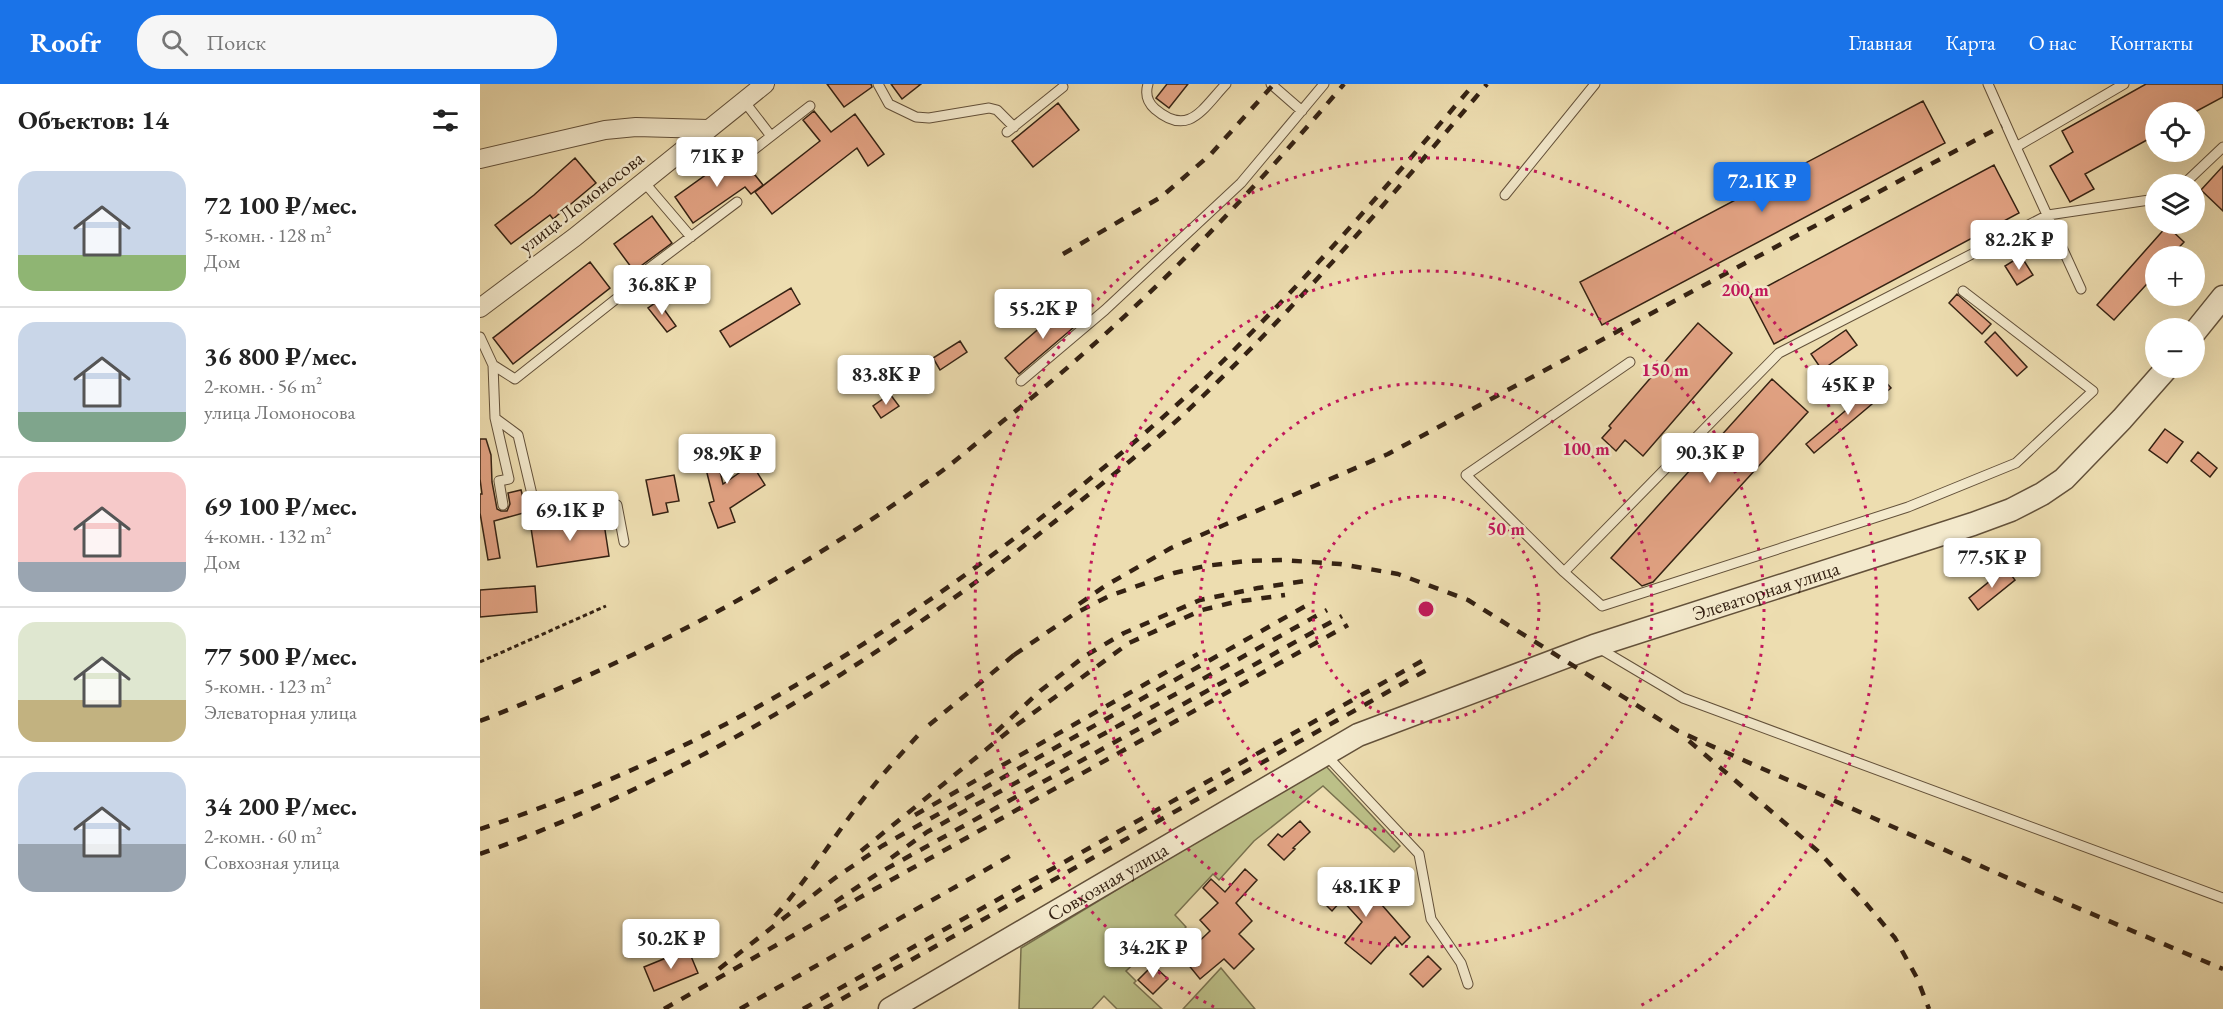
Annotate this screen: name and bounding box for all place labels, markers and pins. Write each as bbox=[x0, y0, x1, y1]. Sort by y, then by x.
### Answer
pin: 71K ₽ bbox=[675, 137, 759, 188]
pin: 72.1K ₽ bbox=[1707, 162, 1817, 213]
pin: 82.2K ₽ bbox=[1964, 220, 2074, 271]
pin: 36.8K ₽ bbox=[607, 265, 717, 316]
pin: 55.2K ₽ bbox=[988, 289, 1098, 340]
pin: 83.8K ₽ bbox=[831, 355, 941, 406]
pin: 45K ₽ bbox=[1806, 365, 1890, 416]
pin: 90.3K ₽ bbox=[1655, 433, 1765, 484]
pin: 98.9K ₽ bbox=[672, 434, 782, 485]
pin: 69.1K ₽ bbox=[515, 491, 625, 542]
pin: 77.5K ₽ bbox=[1937, 538, 2047, 589]
centre of rings bbox=[1416, 599, 1436, 619]
pin: 48.1K ₽ bbox=[1311, 867, 1421, 918]
pin: 50.2K ₽ bbox=[616, 919, 726, 970]
pin: 34.2K ₽ bbox=[1098, 928, 1208, 979]

